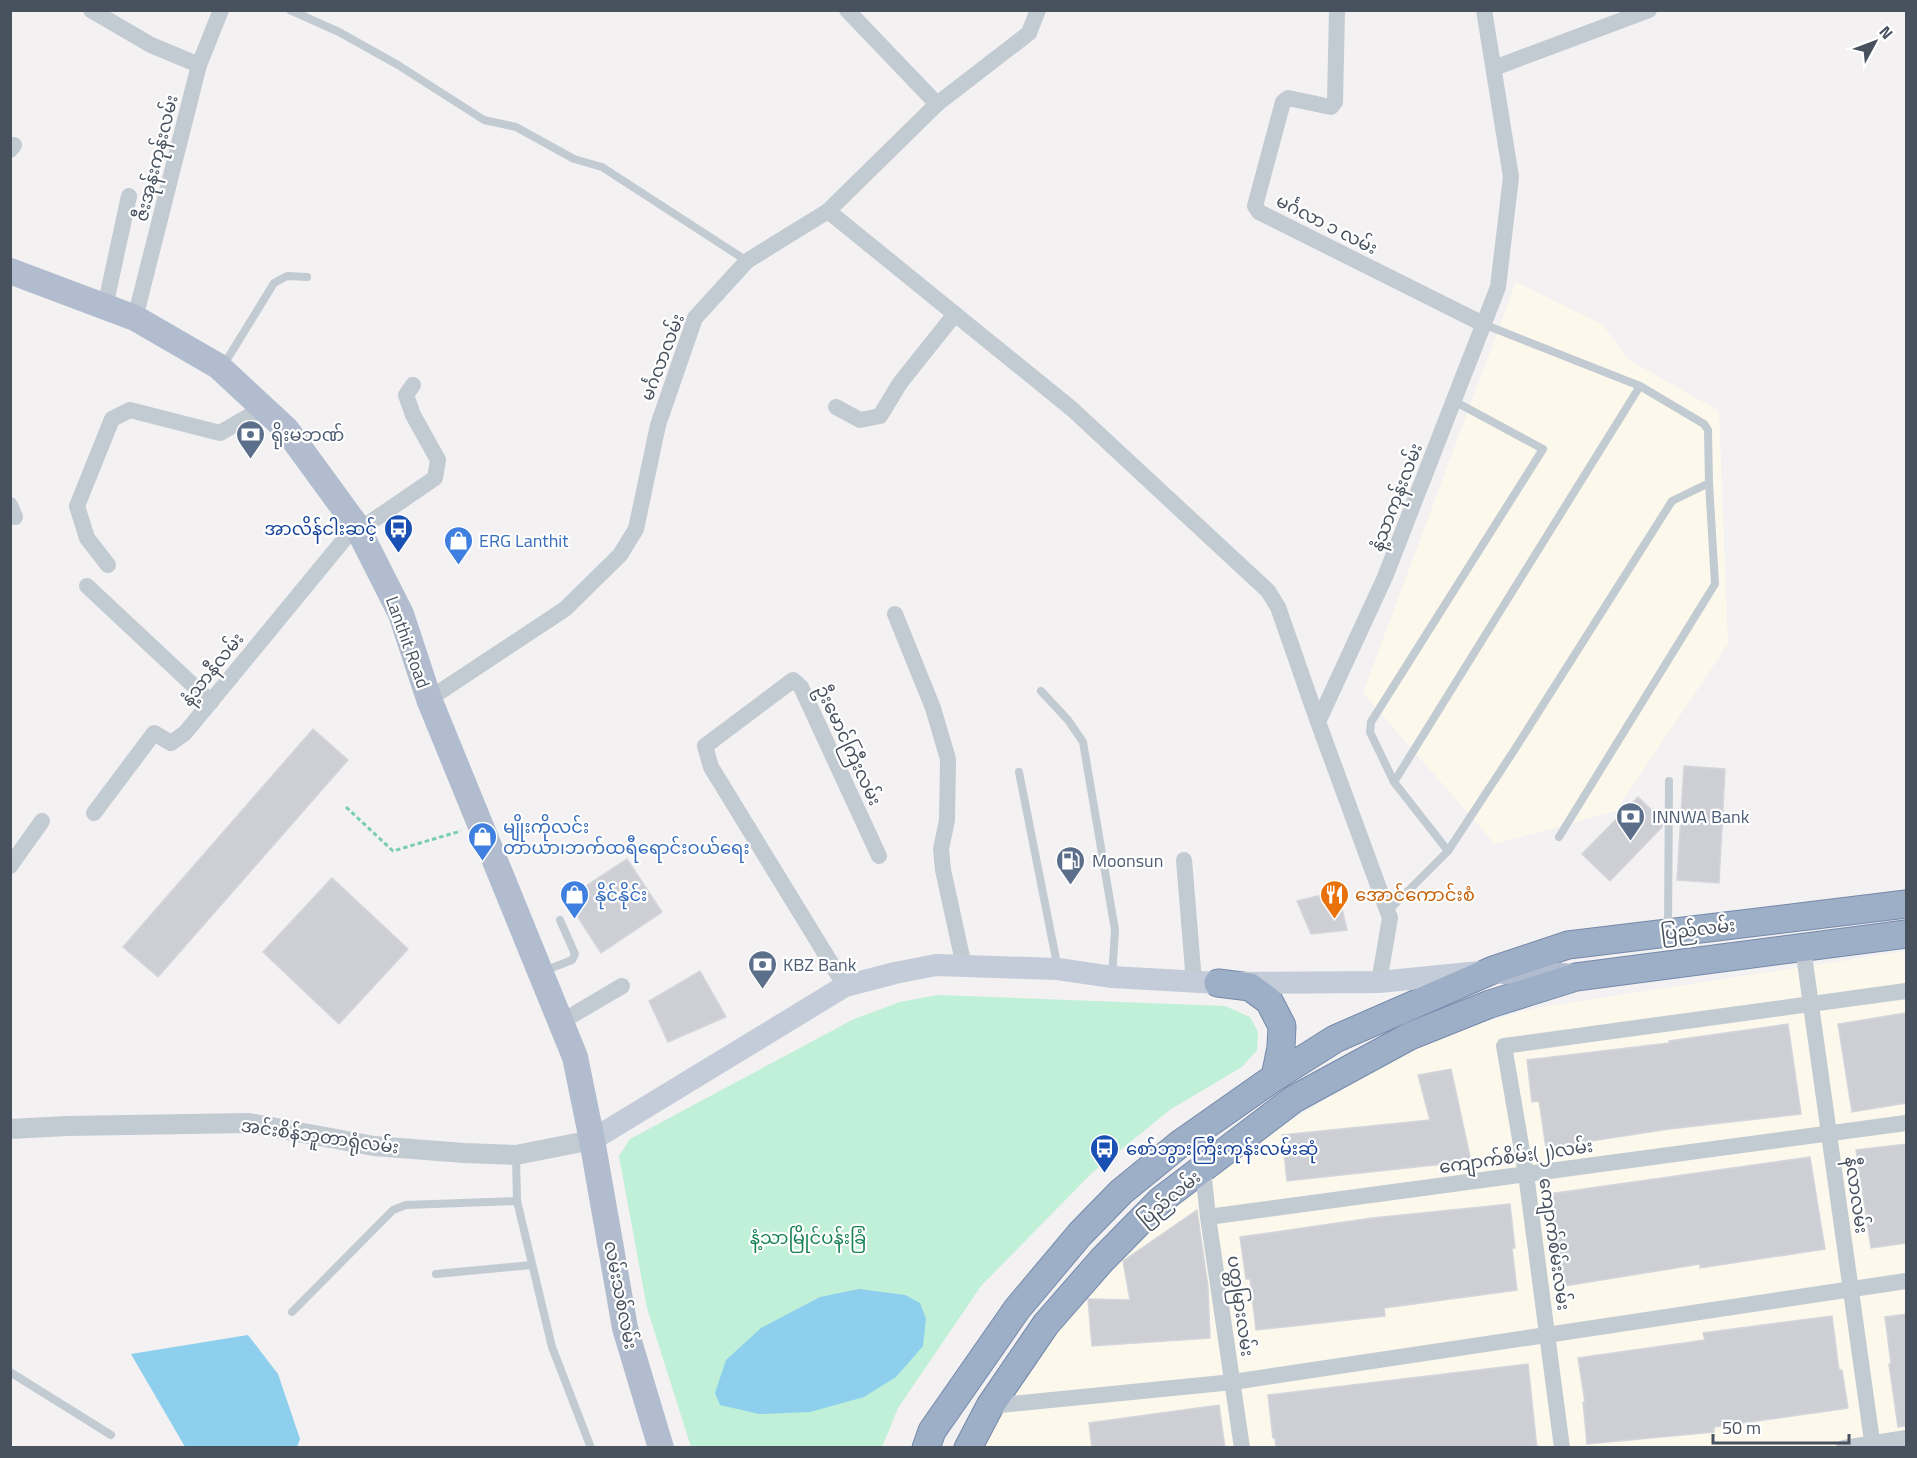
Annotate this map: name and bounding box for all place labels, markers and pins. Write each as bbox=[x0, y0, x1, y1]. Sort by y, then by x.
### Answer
bank icon: ရိုးမဘဏ် bbox=[234, 418, 266, 460]
place label: ရိုးမဘဏ် bbox=[271, 421, 344, 450]
bus stop icon: အာလိန်ငါးဆင့် bbox=[382, 512, 414, 554]
place label: အာလိန်ငါးဆင့် bbox=[264, 515, 377, 544]
shop icon: ERG Lanthit bbox=[442, 524, 474, 566]
place label: ERG Lanthit bbox=[479, 527, 569, 554]
bank icon: INNWA Bank bbox=[1615, 800, 1647, 842]
place label: INNWA Bank bbox=[1652, 803, 1750, 830]
place label: မျိုးကိုလင်း တာယာ၊ဘက်ထရီရောင်းဝယ်ရေး bbox=[503, 813, 750, 863]
shop icon: မျိုးကိုလင်း တာယာ၊ဘက်ထရီရောင်းဝယ်ရေး bbox=[466, 820, 498, 862]
fuel station icon: Moonsun bbox=[1055, 844, 1087, 886]
place label: Moonsun bbox=[1092, 847, 1163, 874]
shop icon: နိုင်နိုင်း bbox=[558, 878, 590, 920]
restaurant icon: အောင်ကောင်းစံ bbox=[1318, 878, 1350, 920]
place label: နိုင်နိုင်း bbox=[595, 881, 647, 910]
place label: အောင်ကောင်းစံ bbox=[1355, 881, 1475, 908]
bank icon: KBZ Bank bbox=[746, 948, 778, 990]
place label: KBZ Bank bbox=[783, 951, 857, 978]
bus stop icon: စော်ဘွားကြီးကုန်းလမ်းဆုံ bbox=[1089, 1132, 1121, 1174]
place label: စော်ဘွားကြီးကုန်းလမ်းဆုံ bbox=[1126, 1135, 1318, 1164]

